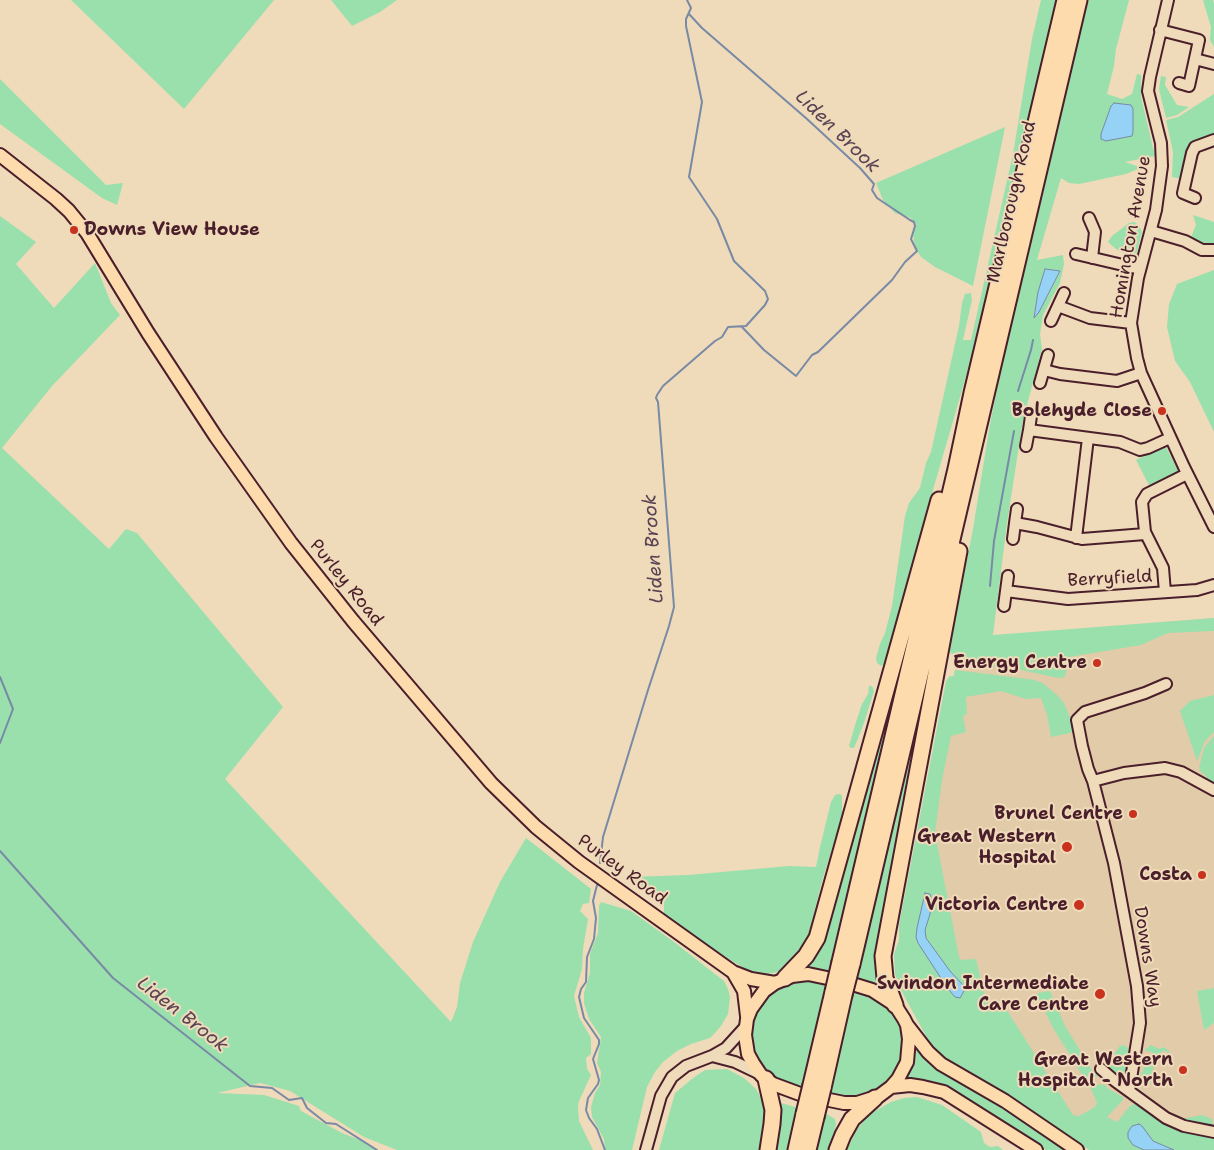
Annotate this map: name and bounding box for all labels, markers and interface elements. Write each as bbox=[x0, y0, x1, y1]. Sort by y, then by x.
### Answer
water label: Liden Brook bbox=[790, 86, 884, 178]
street label: Marlborough Road bbox=[983, 119, 1041, 285]
street label: Homington Avenue bbox=[1106, 154, 1156, 320]
place label: Downs View House bbox=[84, 219, 260, 241]
marker: Downs View House bbox=[68, 224, 80, 236]
place label: Bolehyde Close bbox=[1012, 400, 1152, 422]
marker: Bolehyde Close bbox=[1156, 405, 1168, 417]
water label: Liden Brook bbox=[639, 494, 669, 604]
street label: Purley Road bbox=[304, 535, 388, 631]
street label: Berryfield bbox=[1067, 566, 1153, 592]
place label: Energy Centre bbox=[953, 652, 1087, 674]
marker: Energy Centre bbox=[1091, 657, 1103, 669]
place label: Brunel Centre bbox=[994, 803, 1123, 825]
marker: Brunel Centre bbox=[1127, 808, 1139, 820]
place label: Great Western Hospital bbox=[917, 826, 1056, 869]
street label: Purley Road bbox=[573, 830, 671, 910]
marker: Great Western Hospital bbox=[1060, 840, 1074, 854]
place label: Costa bbox=[1139, 864, 1192, 886]
marker: Costa bbox=[1196, 869, 1208, 881]
place label: Victoria Centre bbox=[925, 894, 1068, 916]
marker: Victoria Centre bbox=[1072, 898, 1086, 912]
street label: Downs Way bbox=[1128, 905, 1166, 1009]
water label: Liden Brook bbox=[132, 972, 232, 1058]
place label: Swindon Intermediate Care Centre bbox=[877, 973, 1089, 1016]
marker: Swindon Intermediate Care Centre bbox=[1093, 987, 1107, 1001]
place label: Great Western Hospital - North bbox=[1018, 1049, 1173, 1092]
marker: Great Western Hospital - North bbox=[1177, 1064, 1189, 1076]

